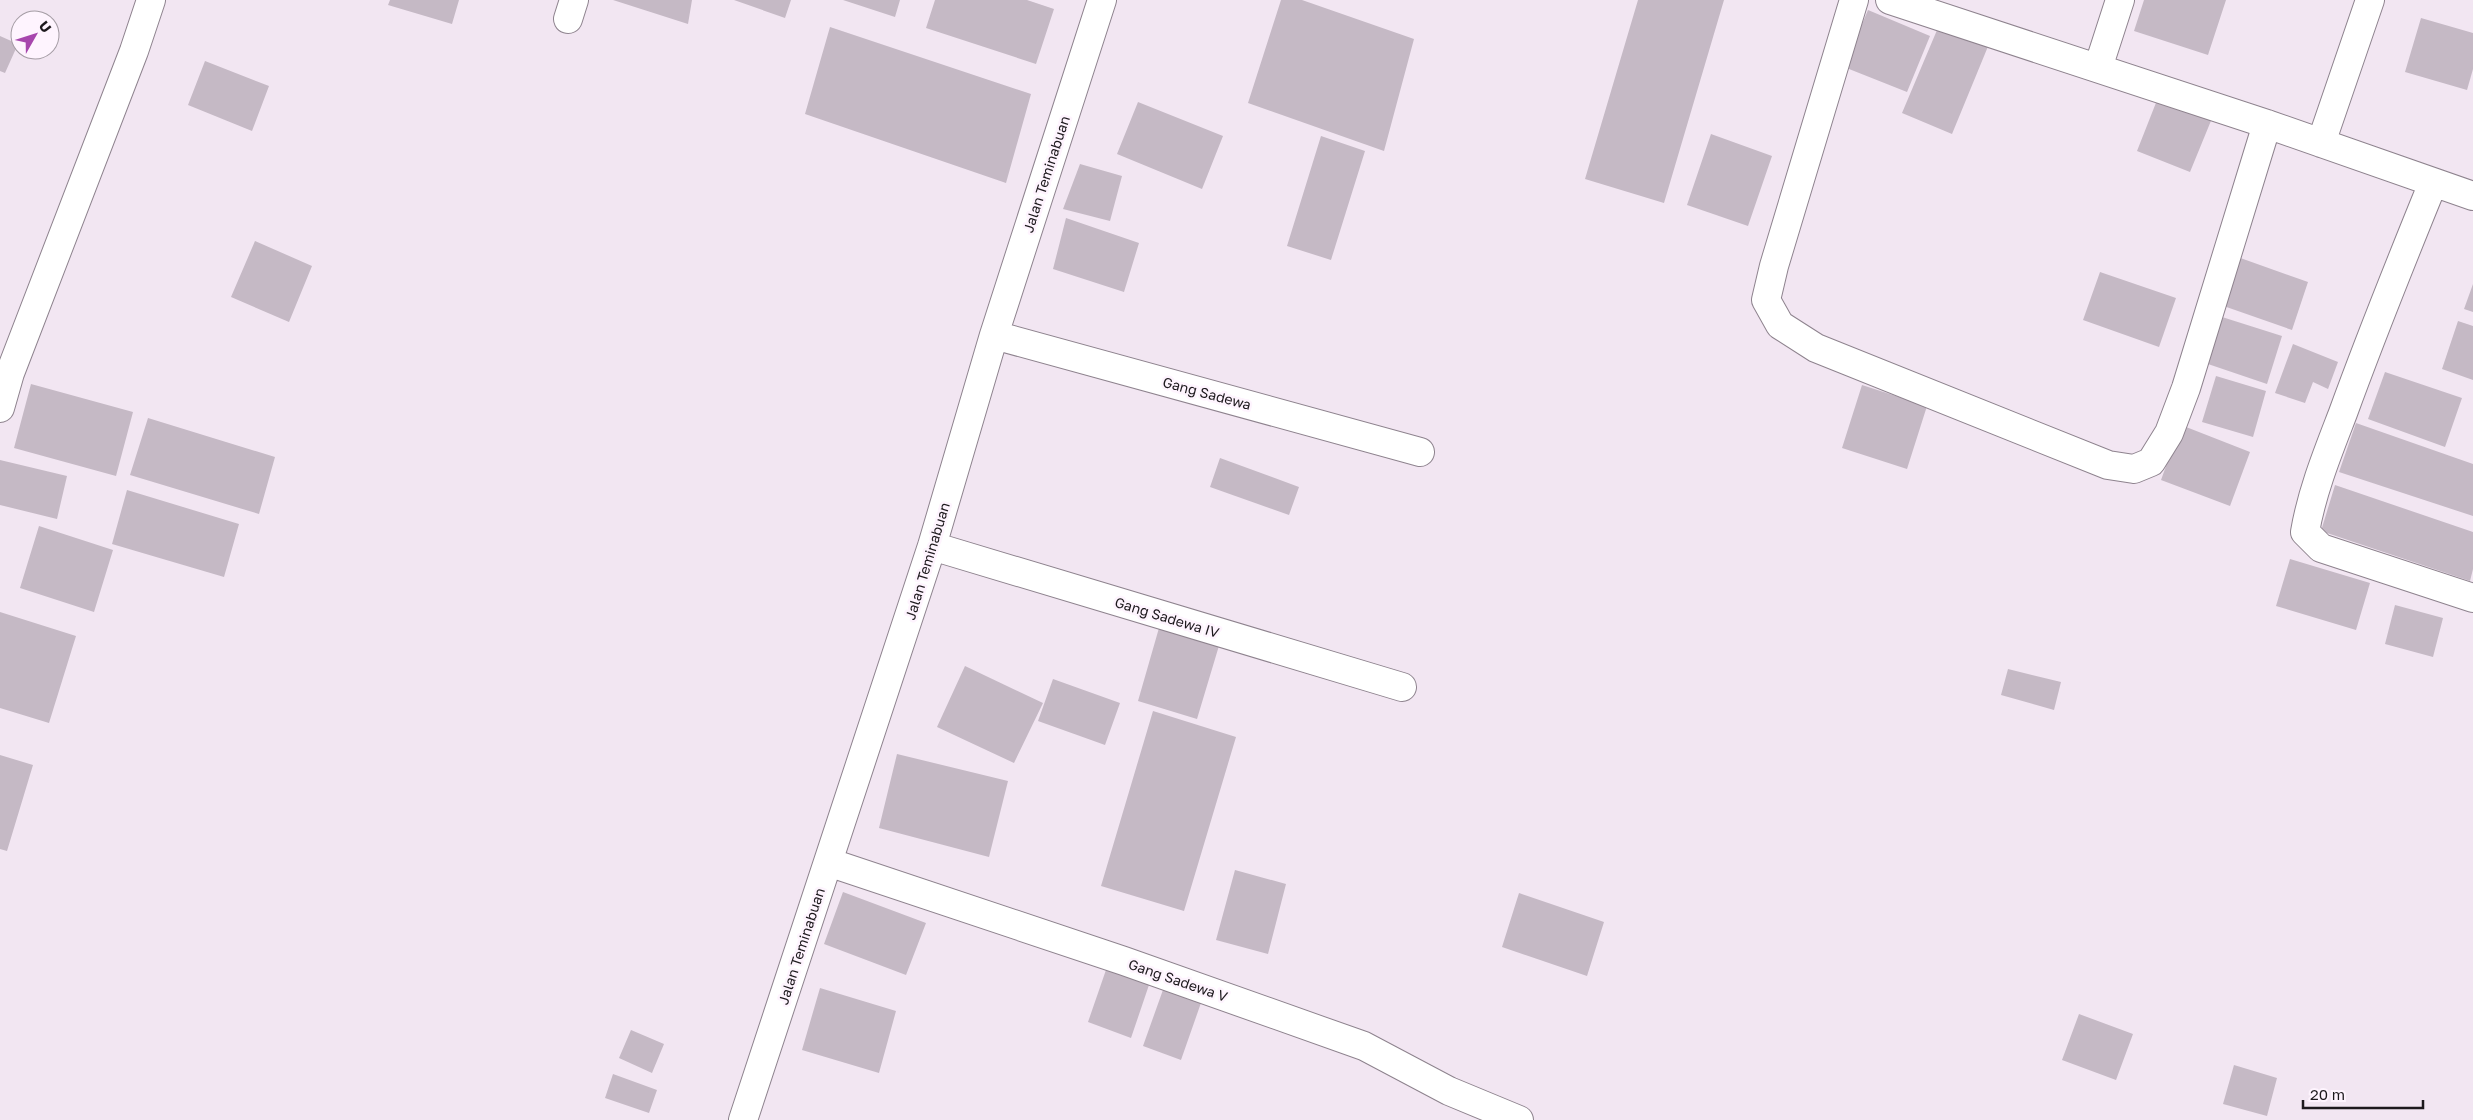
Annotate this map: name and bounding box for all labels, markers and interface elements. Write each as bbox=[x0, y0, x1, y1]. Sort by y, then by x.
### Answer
north arrow bbox=[10, 10, 60, 60]
text: U bbox=[36, 17, 55, 36]
street label: Jalan Teminabuan bbox=[1019, 113, 1073, 235]
street label: Gang Sadewa bbox=[1161, 373, 1253, 413]
street label: Jalan Teminabuan bbox=[901, 500, 953, 622]
street label: Gang Sadewa IV bbox=[1113, 593, 1222, 641]
street label: Jalan Teminabuan bbox=[774, 885, 828, 1007]
street label: Gang Sadewa V bbox=[1126, 955, 1230, 1005]
scale bar bbox=[2303, 1078, 2423, 1110]
text: 20 m bbox=[2310, 1085, 2345, 1103]

